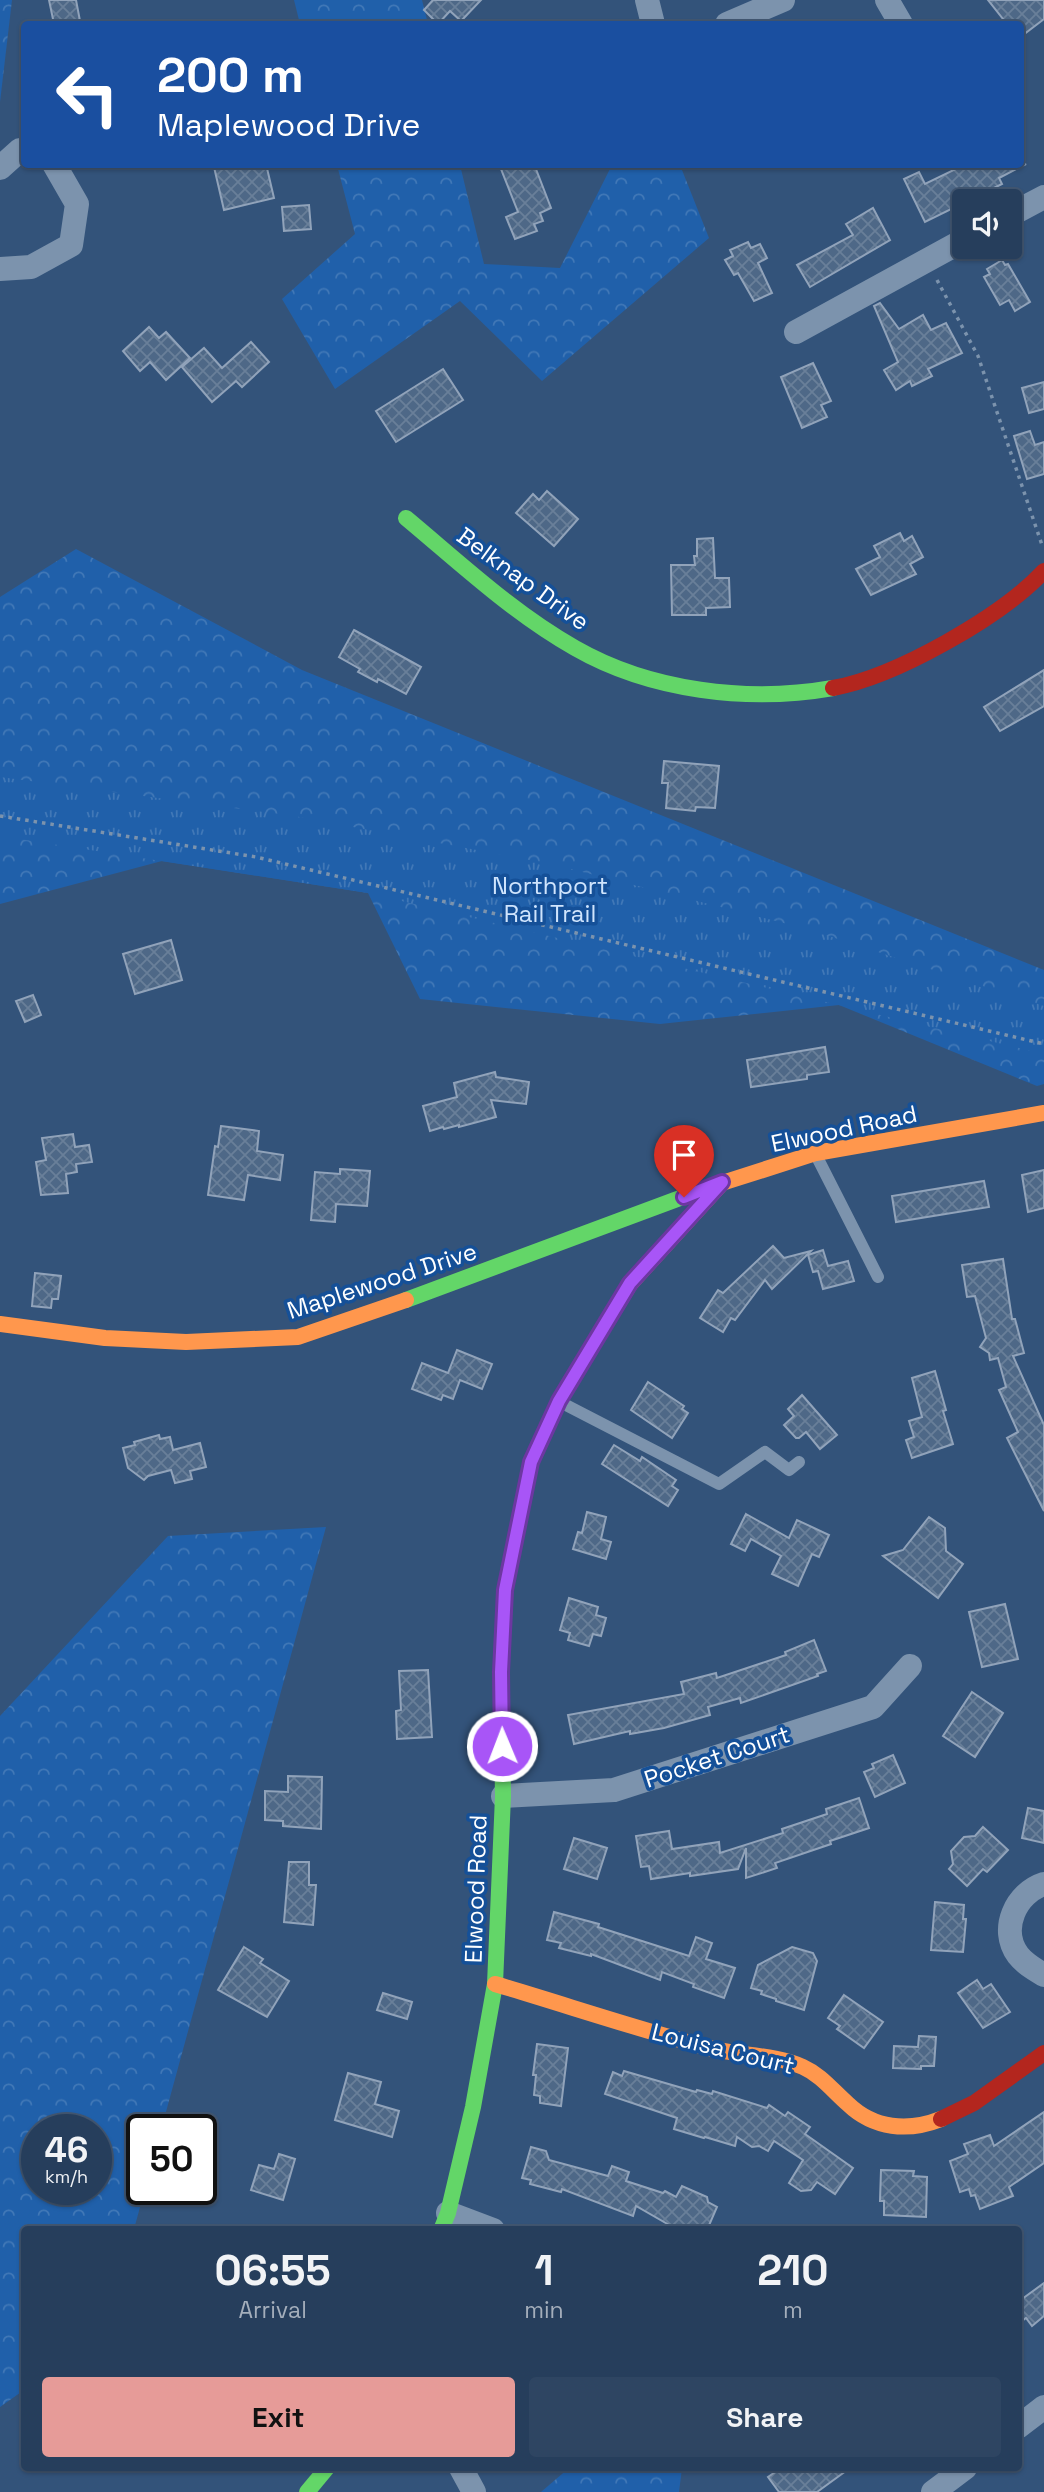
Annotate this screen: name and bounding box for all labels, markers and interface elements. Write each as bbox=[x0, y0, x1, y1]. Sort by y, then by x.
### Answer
text: 200 m bbox=[157, 44, 304, 106]
icon: left bbox=[42, 49, 133, 140]
text: Maplewood Drive bbox=[157, 105, 421, 145]
map controls bbox=[952, 189, 1022, 259]
button: sound bbox=[952, 189, 1022, 259]
street label: Belknap Drive bbox=[451, 520, 596, 637]
park label: Northport Rail Trail bbox=[492, 870, 608, 929]
street label: Elwood Road bbox=[768, 1098, 920, 1159]
pin bbox=[654, 1125, 714, 1197]
icon: arrive bbox=[665, 1136, 703, 1174]
street label: Maplewood Drive bbox=[283, 1235, 481, 1326]
position arrow bbox=[465, 1709, 539, 1783]
street label: Pocket Court bbox=[640, 1718, 794, 1795]
street label: Elwood Road bbox=[457, 1814, 494, 1964]
street label: Louisa Court bbox=[649, 2016, 798, 2081]
speed limit sign: 50 bbox=[126, 2114, 217, 2205]
text: 46 bbox=[45, 2128, 88, 2172]
text: km/h bbox=[45, 2165, 88, 2188]
text: 06:55 bbox=[215, 2244, 331, 2297]
text: 1 bbox=[534, 2244, 553, 2297]
text: 210 bbox=[757, 2244, 828, 2297]
text: Arrival bbox=[238, 2295, 307, 2325]
text: min bbox=[524, 2295, 564, 2325]
text: m bbox=[783, 2295, 803, 2325]
button: Exit bbox=[42, 2377, 515, 2457]
button: Share bbox=[529, 2377, 1001, 2457]

